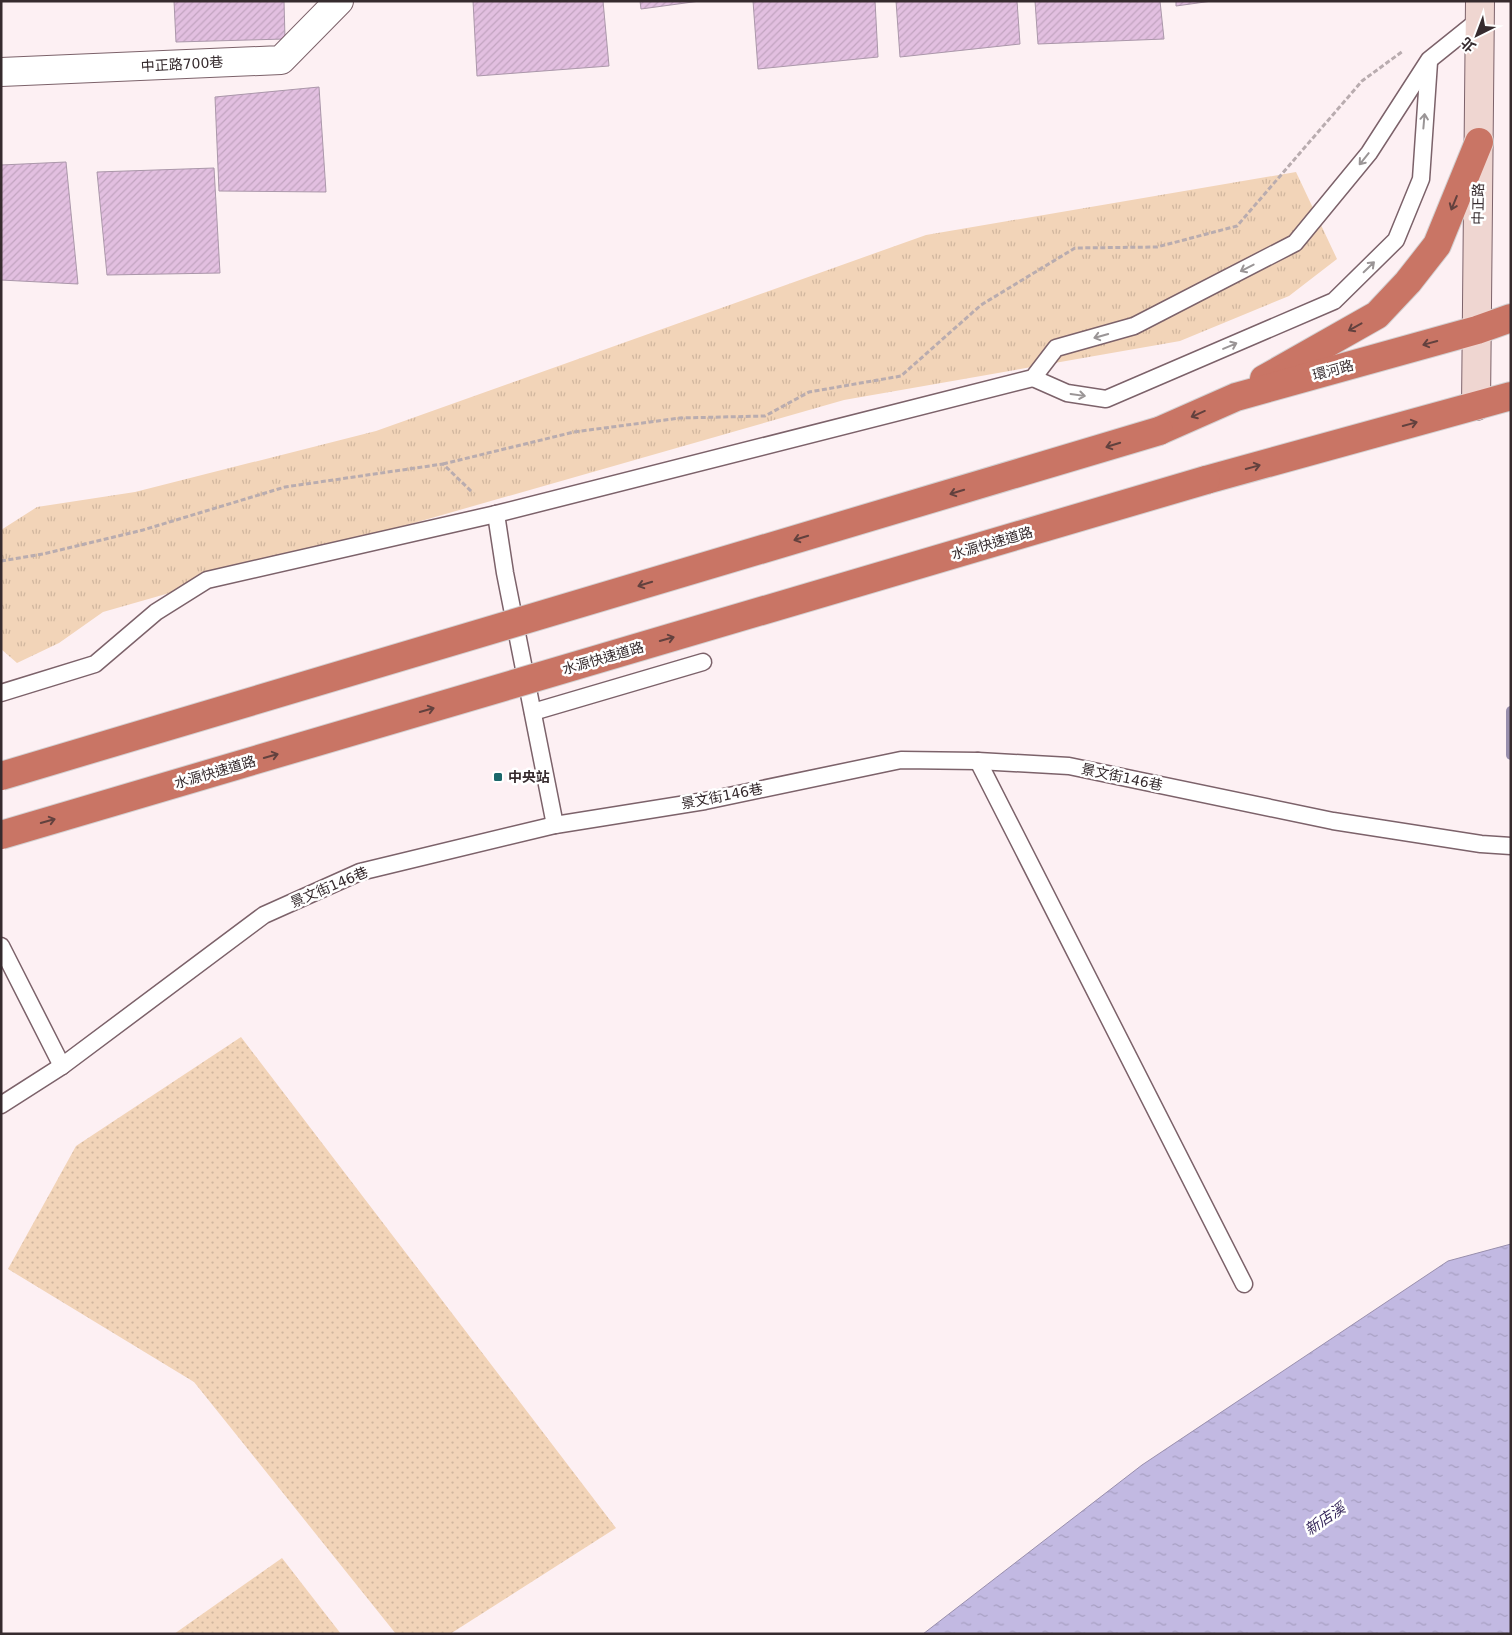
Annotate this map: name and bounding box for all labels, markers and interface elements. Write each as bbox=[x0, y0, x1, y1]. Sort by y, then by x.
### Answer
north arrow bbox=[1452, 10, 1502, 60]
text: 北 bbox=[1458, 34, 1479, 55]
street label: 中正路700巷 bbox=[140, 54, 224, 74]
one-way arrow bbox=[1419, 113, 1429, 129]
one-way arrow bbox=[1359, 152, 1370, 165]
street label: 中正路 bbox=[1470, 183, 1486, 225]
one-way arrow bbox=[1448, 195, 1458, 210]
one-way arrow bbox=[1363, 261, 1375, 273]
one-way arrow bbox=[1240, 263, 1255, 273]
one-way arrow bbox=[1347, 322, 1362, 332]
one-way arrow bbox=[1093, 331, 1109, 341]
one-way arrow bbox=[1422, 339, 1438, 348]
one-way arrow bbox=[1222, 340, 1237, 350]
street label: 環河路 bbox=[1311, 357, 1355, 383]
one-way arrow bbox=[1070, 390, 1086, 400]
one-way arrow bbox=[1191, 410, 1206, 419]
one-way arrow bbox=[1401, 419, 1417, 429]
one-way arrow bbox=[1105, 441, 1121, 451]
one-way arrow bbox=[1244, 462, 1260, 472]
one-way arrow bbox=[949, 487, 965, 497]
street label: 水源快速道路 bbox=[949, 524, 1035, 562]
one-way arrow bbox=[794, 533, 810, 543]
one-way arrow bbox=[638, 580, 654, 590]
one-way arrow bbox=[658, 634, 674, 643]
street label: 水源快速道路 bbox=[560, 639, 646, 677]
one-way arrow bbox=[419, 704, 435, 714]
one-way arrow bbox=[263, 750, 279, 760]
street label: 水源快速道路 bbox=[172, 753, 258, 791]
street label: 景文街146巷 bbox=[1080, 761, 1164, 793]
place label: 中央站 bbox=[508, 769, 550, 785]
marker: 中央站 bbox=[492, 771, 504, 783]
street label: 景文街146巷 bbox=[680, 780, 764, 812]
one-way arrow bbox=[40, 816, 56, 826]
street label: 景文街146巷 bbox=[288, 863, 370, 911]
water label: 新店溪 bbox=[1301, 1498, 1350, 1539]

